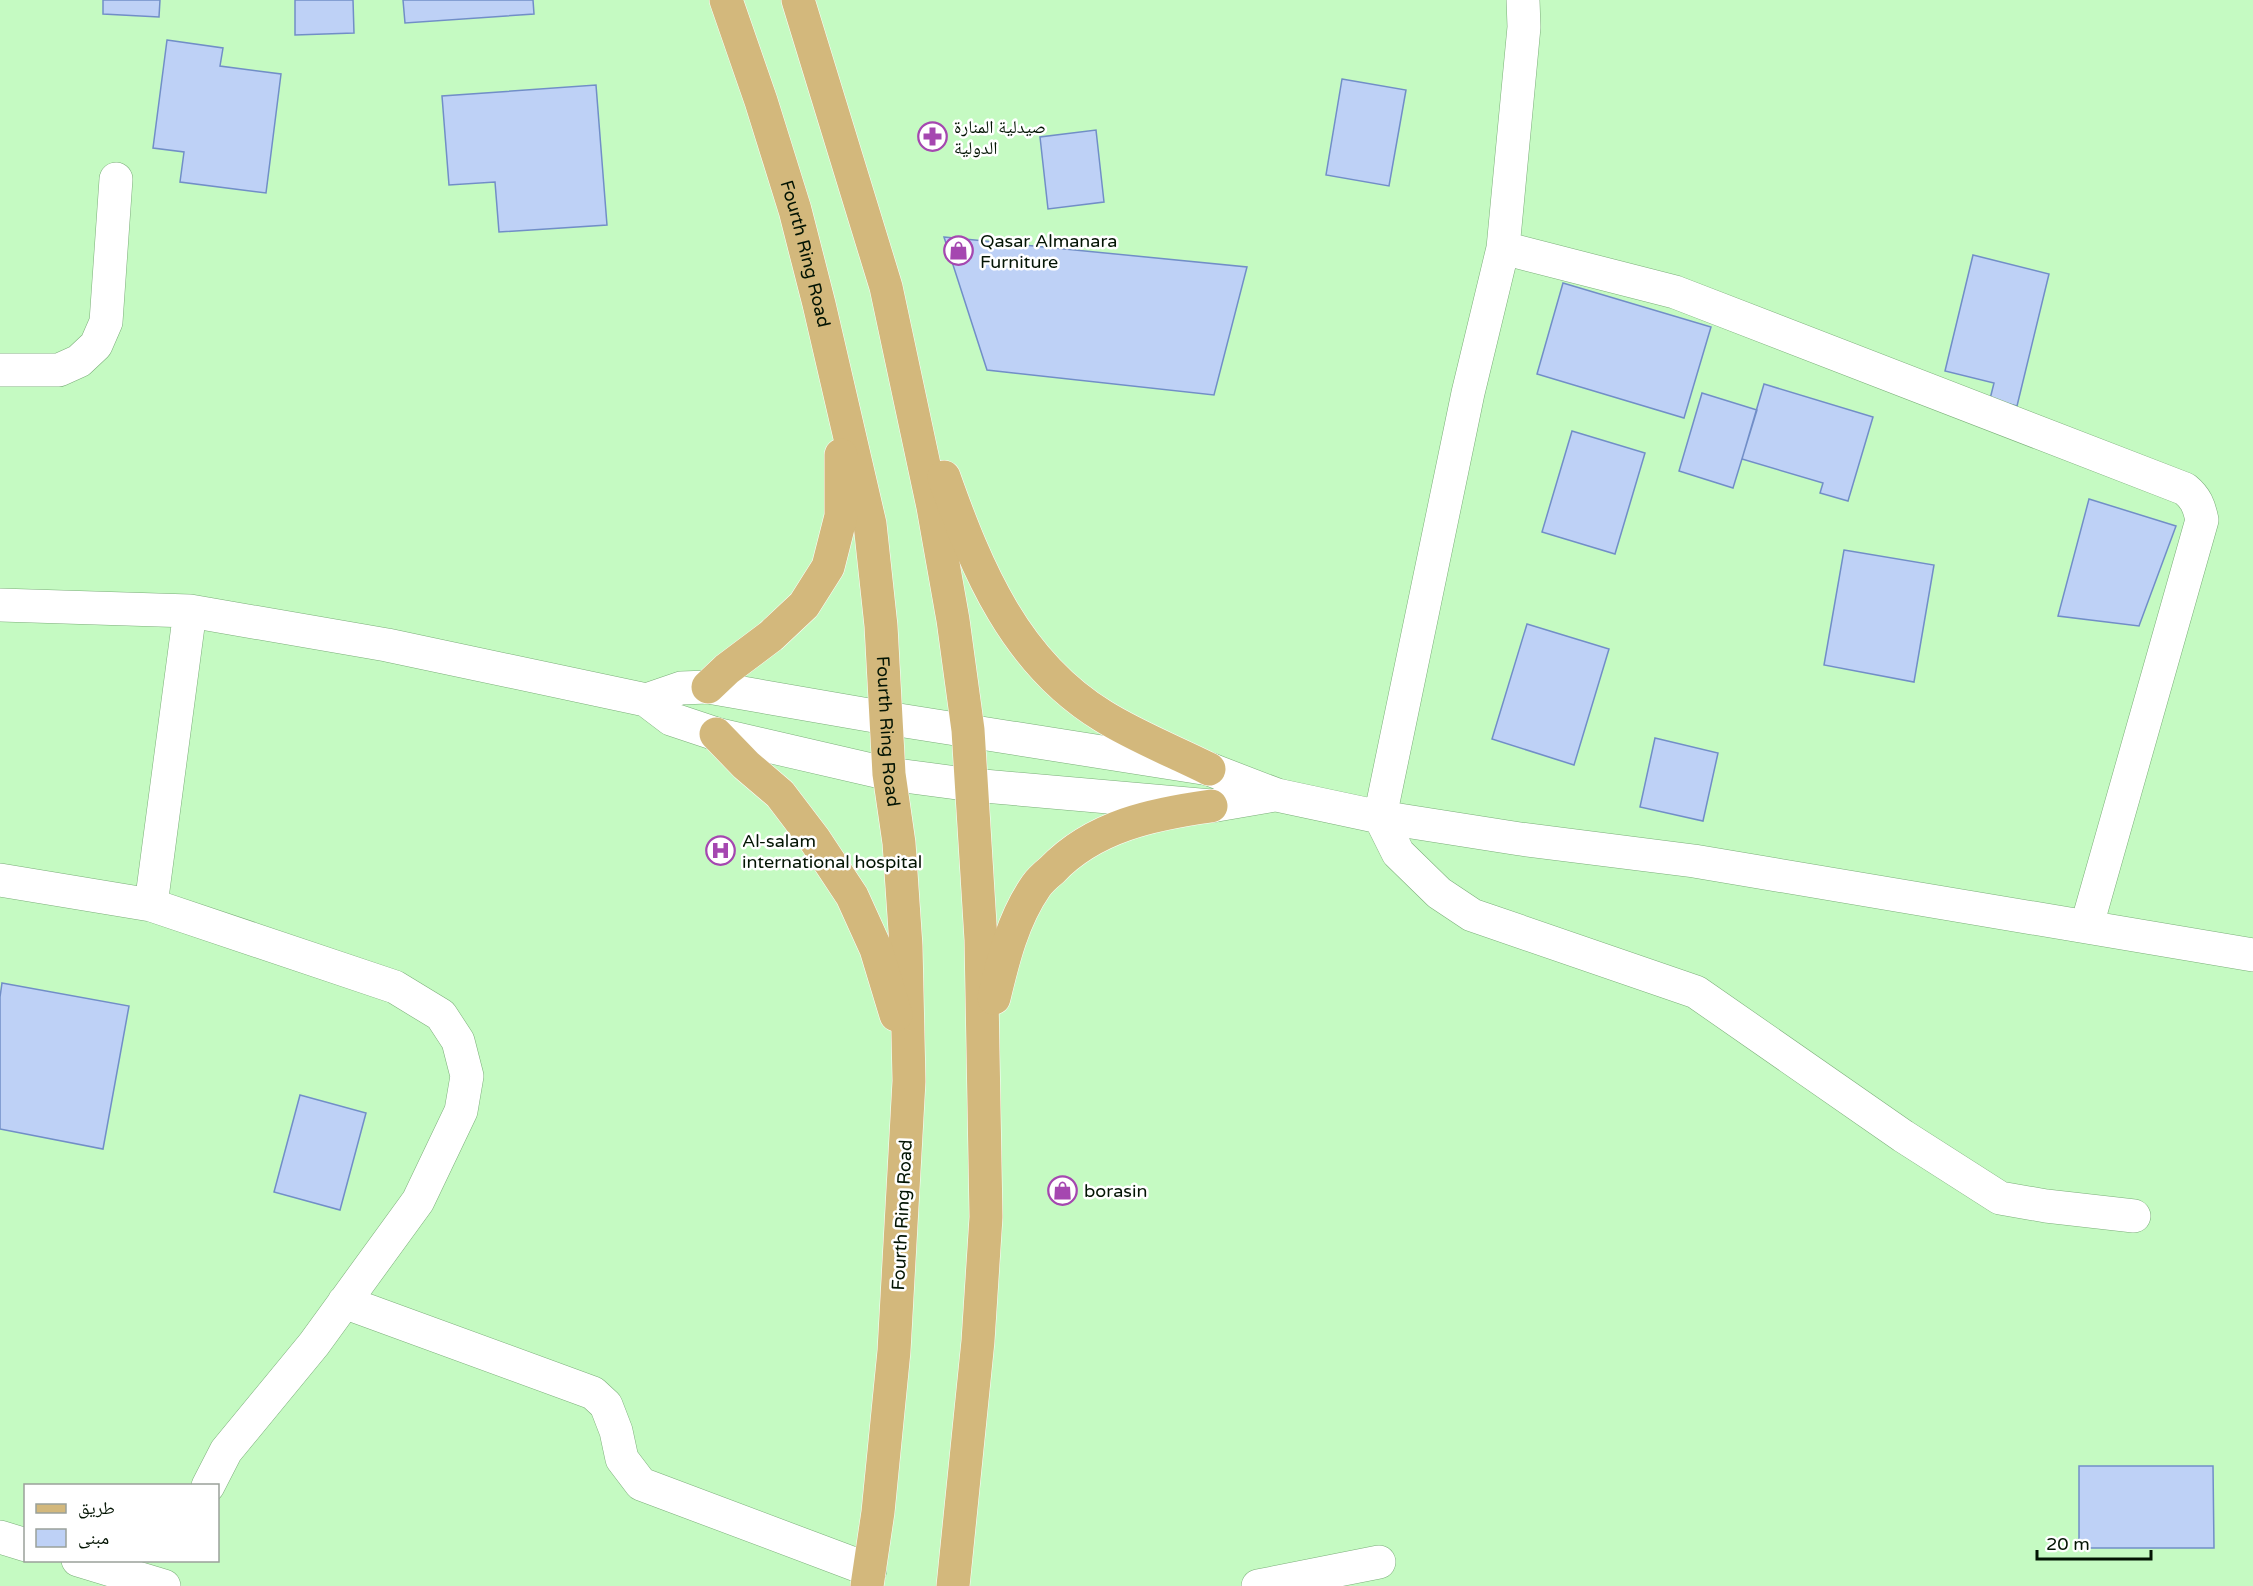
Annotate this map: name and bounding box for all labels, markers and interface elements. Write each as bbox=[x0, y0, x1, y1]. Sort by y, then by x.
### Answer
place label: صيدلية المنارة الدولية bbox=[954, 116, 1046, 159]
pharmacy icon: صيدلية المنارة الدولية bbox=[917, 121, 949, 153]
street label: Fourth Ring Road bbox=[775, 177, 835, 329]
place label: Qasar Almanara Furniture bbox=[980, 230, 1117, 273]
shop icon: Qasar Almanara Furniture bbox=[943, 235, 975, 267]
street label: Fourth Ring Road bbox=[872, 655, 905, 808]
place label: Al-salam international hospital bbox=[742, 830, 922, 873]
hospital icon: Al-salam international hospital bbox=[705, 835, 737, 867]
street label: Fourth Ring Road bbox=[887, 1139, 917, 1291]
shop icon: borasin bbox=[1047, 1175, 1079, 1207]
place label: borasin bbox=[1084, 1180, 1147, 1202]
legend bbox=[24, 1484, 219, 1562]
text: طريق bbox=[78, 1497, 115, 1519]
scale bar bbox=[2037, 1523, 2151, 1561]
text: مبنى bbox=[78, 1527, 109, 1549]
text: 20 m bbox=[2046, 1533, 2090, 1555]

